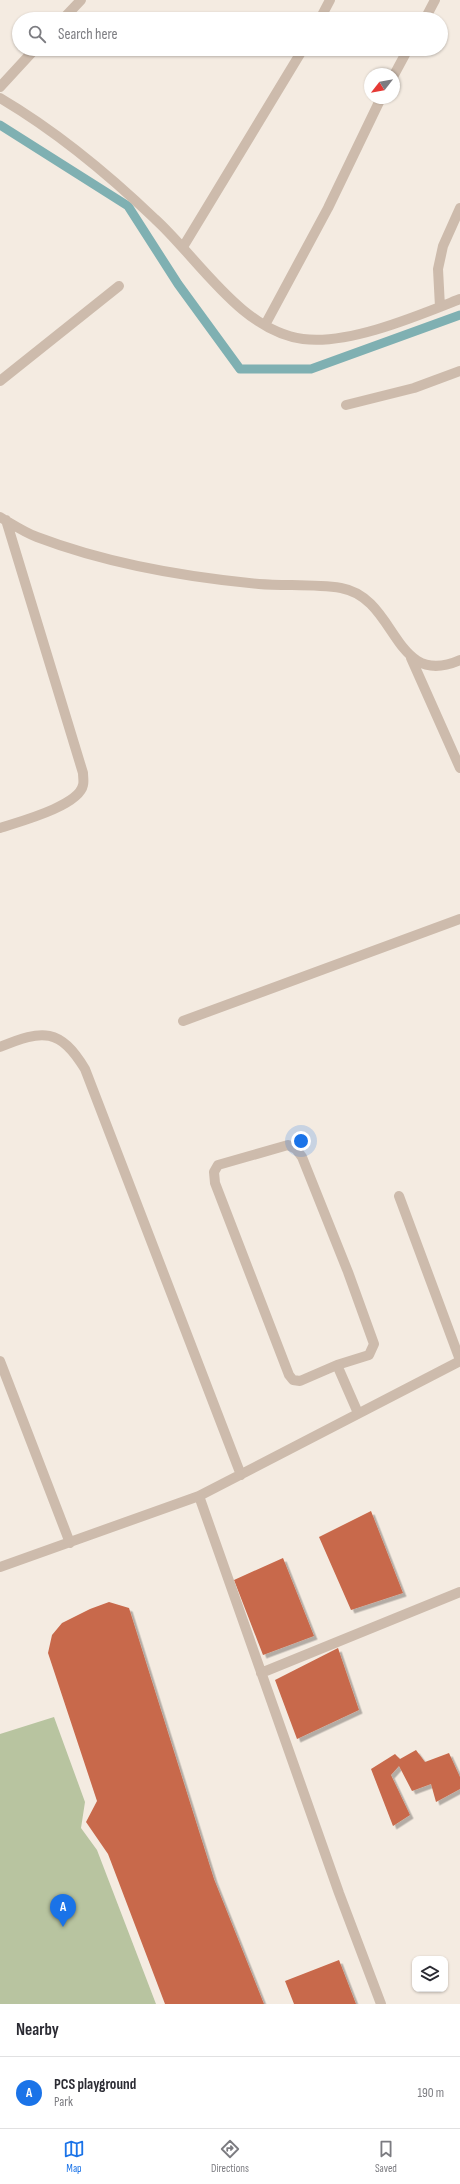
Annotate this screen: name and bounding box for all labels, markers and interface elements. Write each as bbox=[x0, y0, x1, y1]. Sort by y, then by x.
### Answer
search box bbox=[12, 12, 448, 56]
icon: search bbox=[26, 23, 48, 45]
text: Search here bbox=[58, 25, 118, 44]
north arrow bbox=[364, 68, 400, 104]
your location bbox=[291, 1131, 311, 1151]
pin: A bbox=[50, 1894, 76, 1927]
map controls bbox=[412, 1956, 448, 1992]
button: layers bbox=[412, 1956, 448, 1992]
text: Nearby bbox=[16, 2020, 59, 2040]
text: PCS playground bbox=[54, 2075, 136, 2094]
text: A bbox=[26, 2085, 32, 2101]
text: 190 m bbox=[417, 2085, 444, 2101]
text: Park bbox=[54, 2094, 73, 2110]
tab: Map bbox=[63, 2138, 85, 2175]
tab: Directions bbox=[211, 2138, 249, 2175]
tab: Saved bbox=[375, 2138, 397, 2175]

